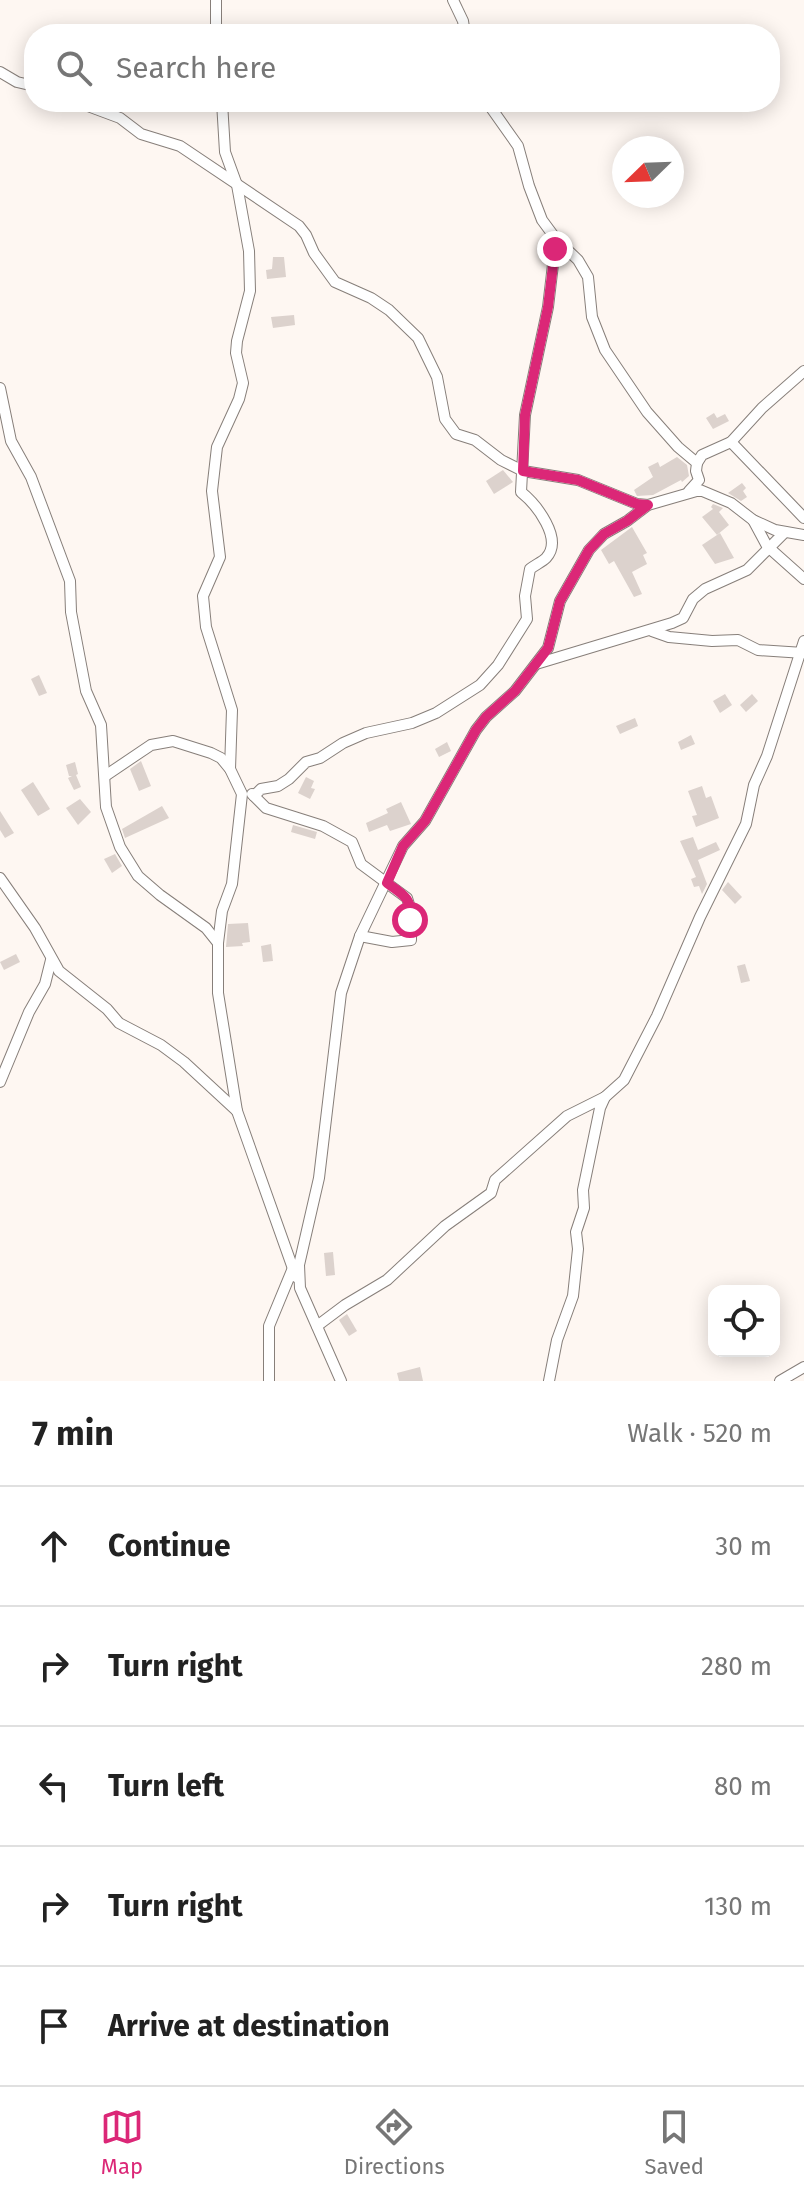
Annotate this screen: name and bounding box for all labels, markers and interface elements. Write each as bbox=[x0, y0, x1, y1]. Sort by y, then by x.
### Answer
search box bbox=[24, 24, 780, 112]
icon: search bbox=[52, 46, 96, 90]
text: Search here bbox=[116, 50, 276, 86]
north arrow bbox=[612, 136, 684, 208]
route end bbox=[537, 231, 573, 267]
route start bbox=[392, 902, 428, 938]
map controls bbox=[708, 1285, 780, 1357]
button: locate bbox=[708, 1285, 780, 1357]
text: 7 min bbox=[32, 1413, 114, 1454]
text: Walk · 520 m bbox=[627, 1418, 772, 1449]
icon: ahead bbox=[32, 1524, 76, 1568]
text: Continue bbox=[108, 1528, 231, 1564]
text: 30 m bbox=[715, 1531, 772, 1562]
icon: right bbox=[32, 1644, 76, 1688]
text: Turn right bbox=[108, 1648, 243, 1684]
text: 280 m bbox=[701, 1651, 772, 1682]
icon: left bbox=[32, 1764, 76, 1808]
text: Turn left bbox=[108, 1768, 224, 1804]
text: 80 m bbox=[714, 1771, 772, 1802]
icon: right bbox=[32, 1884, 76, 1928]
text: Turn right bbox=[108, 1888, 243, 1924]
text: 130 m bbox=[704, 1891, 772, 1922]
icon: arrive bbox=[32, 2004, 76, 2048]
text: Arrive at destination bbox=[108, 2008, 390, 2044]
tab: Map bbox=[100, 2105, 144, 2180]
tab: Directions bbox=[344, 2105, 445, 2180]
tab: Saved bbox=[645, 2105, 704, 2180]

